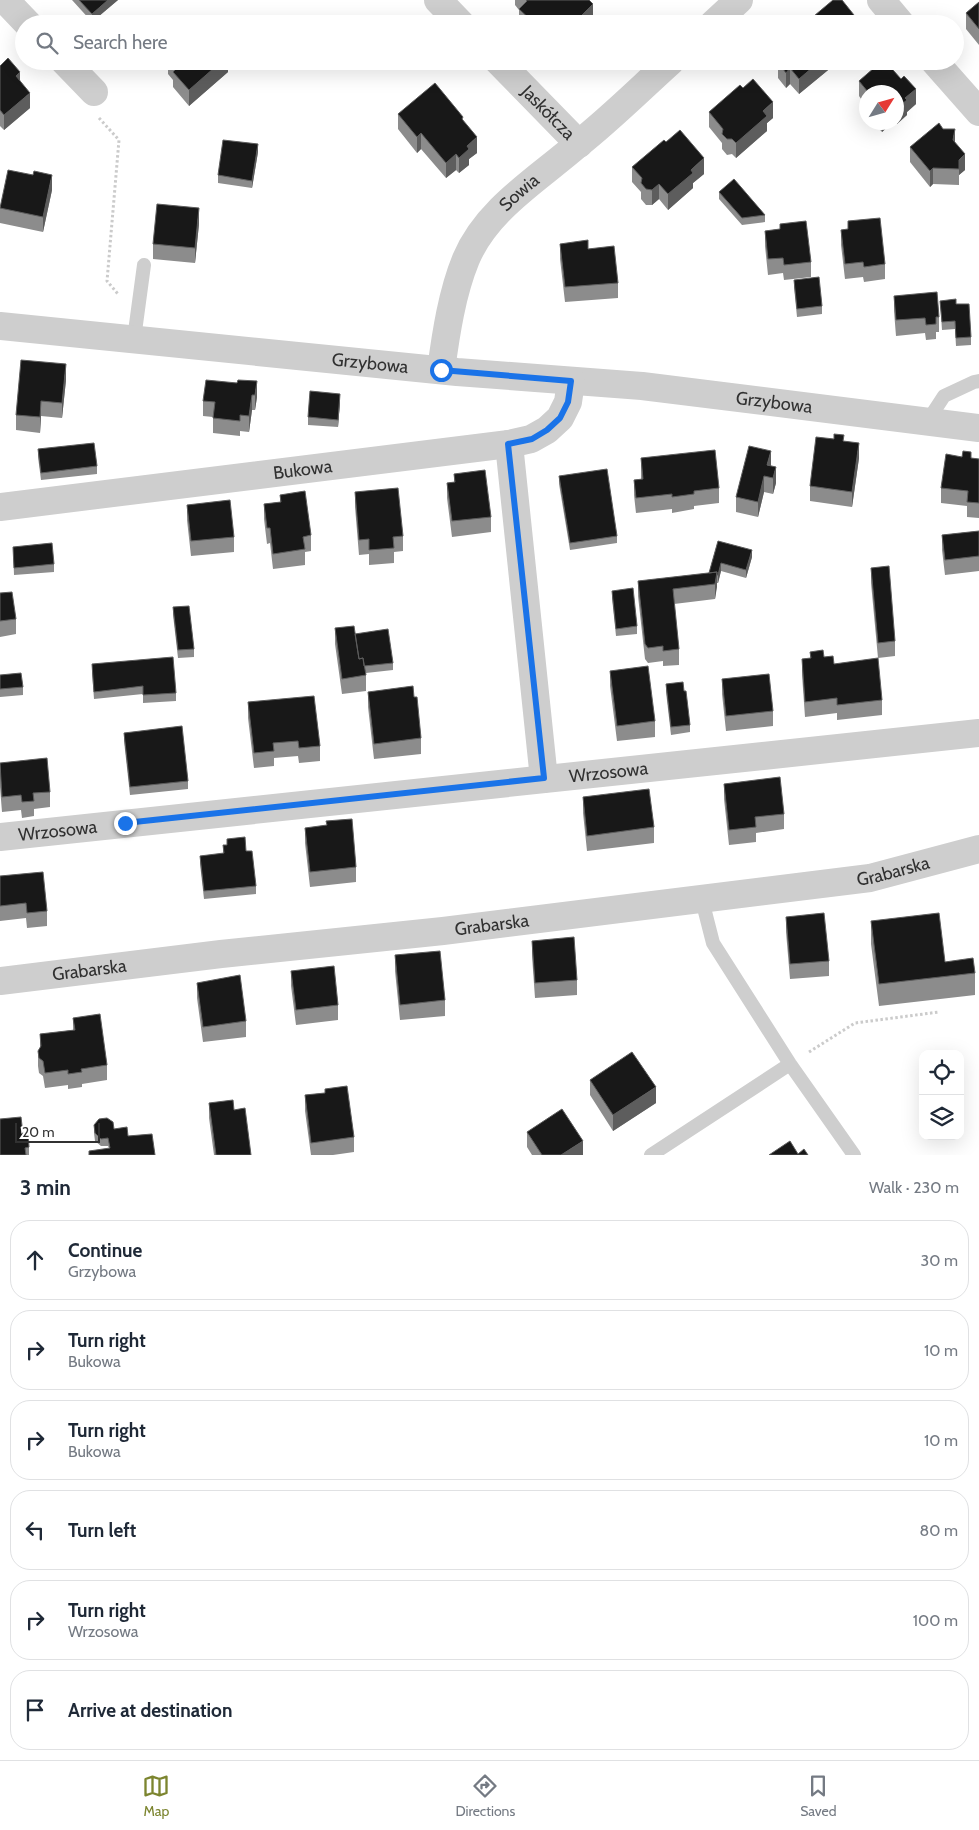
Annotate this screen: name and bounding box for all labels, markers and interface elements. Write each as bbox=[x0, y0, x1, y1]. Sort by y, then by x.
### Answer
search box bbox=[15, 15, 964, 70]
icon: search bbox=[33, 29, 61, 57]
text: Search here bbox=[73, 31, 167, 54]
street label: Jaskółcza bbox=[516, 80, 580, 145]
north arrow bbox=[859, 85, 904, 130]
street label: Sowia bbox=[494, 169, 544, 216]
street label: Grzybowa bbox=[331, 348, 410, 378]
route start bbox=[430, 359, 453, 382]
street label: Grzybowa bbox=[735, 387, 814, 418]
street label: Bukowa bbox=[272, 455, 334, 484]
street label: Wrzosowa bbox=[568, 757, 649, 787]
route end bbox=[114, 812, 137, 835]
street label: Wrzosowa bbox=[17, 816, 99, 846]
street label: Grabarska bbox=[855, 852, 932, 891]
street label: Grabarska bbox=[453, 909, 531, 940]
street label: Grabarska bbox=[51, 955, 128, 986]
map controls bbox=[919, 1050, 964, 1140]
button: locate bbox=[919, 1050, 964, 1095]
button: layers bbox=[919, 1095, 964, 1140]
scale bar bbox=[15, 1120, 100, 1143]
text: 20 m bbox=[22, 1123, 55, 1141]
text: 3 min bbox=[20, 1175, 71, 1200]
text: Walk · 230 m bbox=[869, 1178, 959, 1197]
text: Continue bbox=[68, 1239, 142, 1262]
icon: ahead bbox=[21, 1246, 49, 1274]
text: 30 m bbox=[921, 1251, 958, 1270]
text: Grzybowa bbox=[68, 1262, 136, 1281]
text: Turn right bbox=[68, 1329, 146, 1352]
icon: right bbox=[21, 1336, 49, 1364]
text: 10 m bbox=[924, 1341, 958, 1360]
text: Bukowa bbox=[68, 1352, 121, 1371]
text: Turn right bbox=[68, 1419, 146, 1442]
icon: right bbox=[21, 1426, 49, 1454]
text: 10 m bbox=[924, 1431, 958, 1450]
text: Bukowa bbox=[68, 1442, 121, 1461]
icon: left bbox=[21, 1516, 49, 1544]
text: Turn left bbox=[68, 1519, 136, 1542]
text: 80 m bbox=[920, 1521, 958, 1540]
text: Turn right bbox=[68, 1599, 146, 1622]
icon: right bbox=[21, 1606, 49, 1634]
text: 100 m bbox=[913, 1611, 958, 1630]
text: Wrzosowa bbox=[68, 1622, 138, 1641]
icon: arrive bbox=[21, 1696, 49, 1724]
text: Arrive at destination bbox=[68, 1699, 232, 1722]
tab: Map bbox=[142, 1772, 170, 1820]
tab: Directions bbox=[455, 1772, 515, 1820]
tab: Saved bbox=[800, 1772, 837, 1820]

